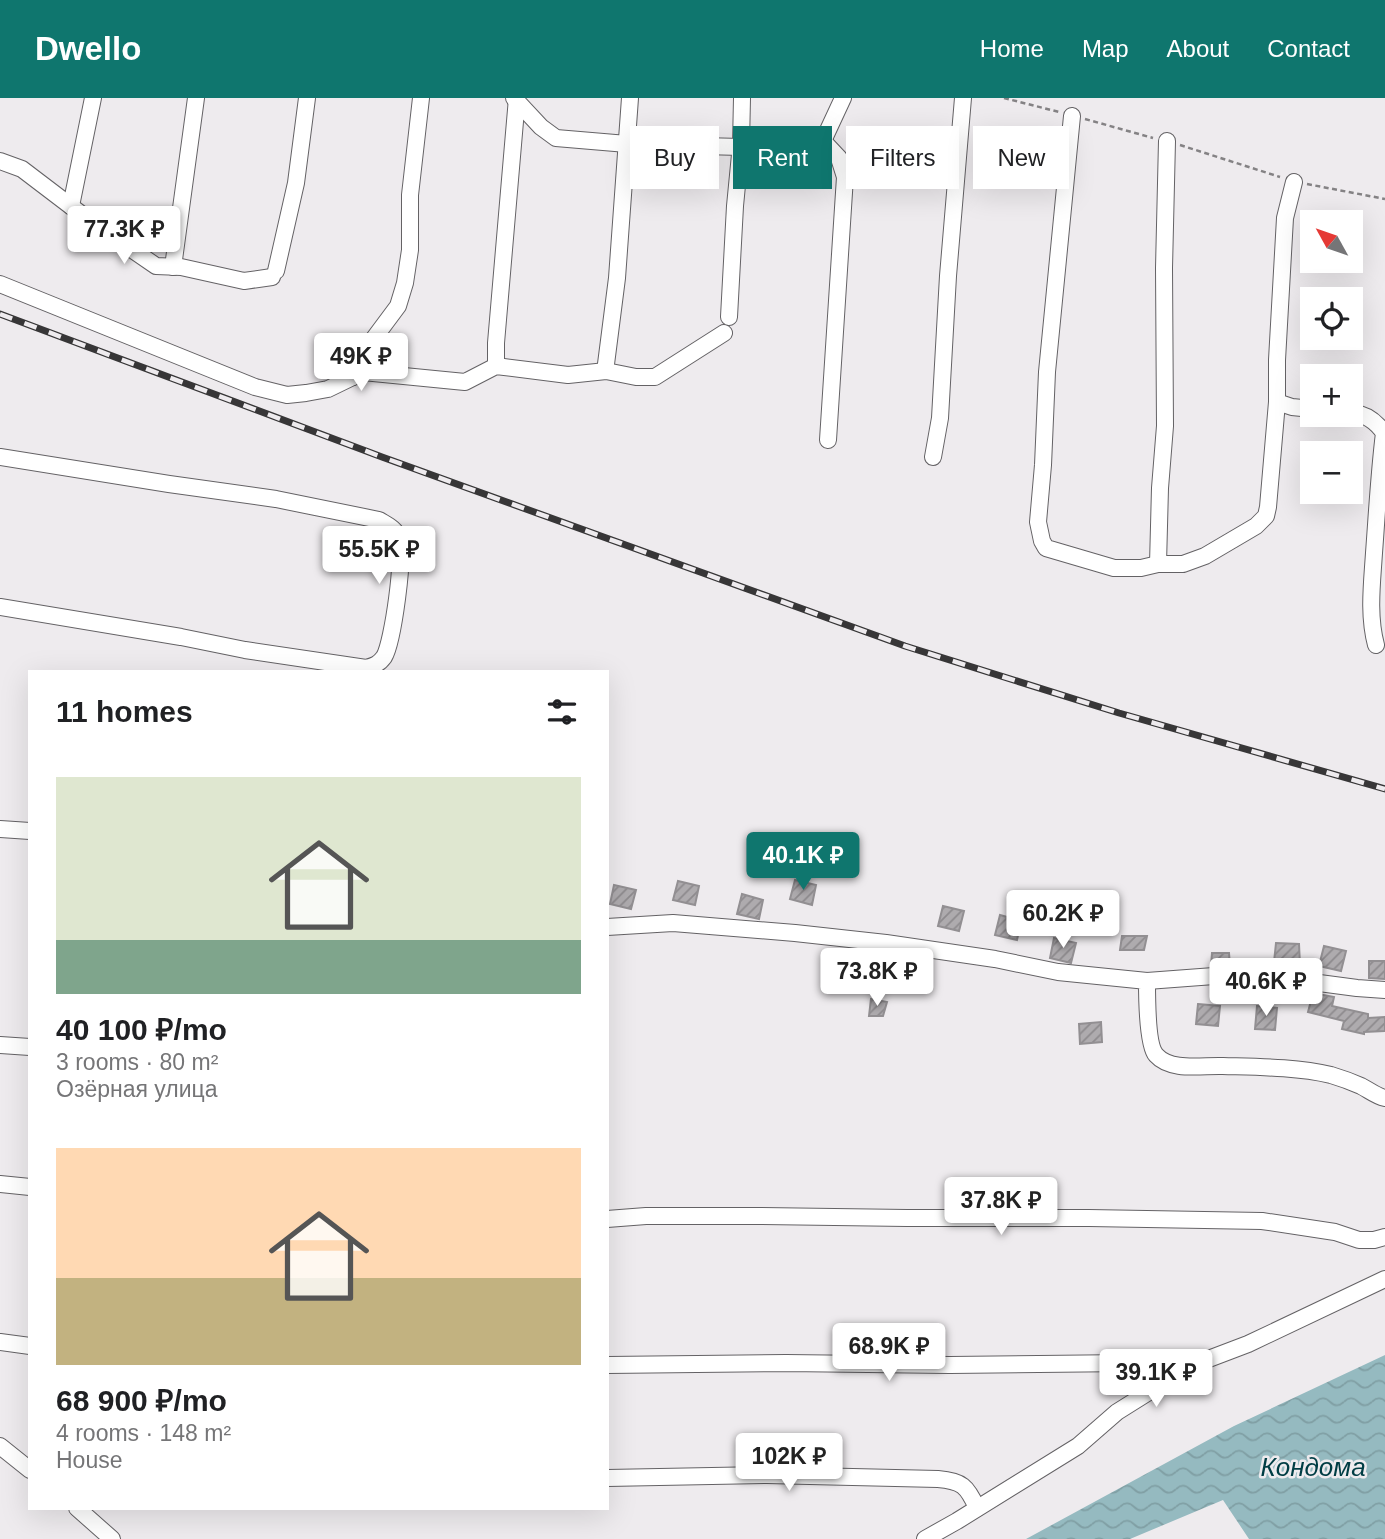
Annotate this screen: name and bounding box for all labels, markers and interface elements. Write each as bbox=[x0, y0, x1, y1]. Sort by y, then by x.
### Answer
text: Dwello bbox=[35, 30, 141, 67]
text: Home bbox=[980, 35, 1044, 62]
text: Map bbox=[1082, 35, 1129, 62]
text: About bbox=[1167, 35, 1229, 62]
text: Contact bbox=[1267, 35, 1350, 62]
chip: Buy bbox=[630, 126, 719, 189]
chip: Rent bbox=[733, 126, 832, 189]
chip: Filters bbox=[846, 126, 959, 189]
chip: New bbox=[973, 126, 1069, 189]
pin: 77.3K ₽ bbox=[59, 206, 189, 266]
north arrow bbox=[1300, 210, 1363, 273]
map controls bbox=[1300, 210, 1363, 504]
text: 77.3K ₽ bbox=[83, 216, 165, 242]
button: locate bbox=[1300, 287, 1363, 350]
pin: 49K ₽ bbox=[312, 334, 410, 393]
text: 49K ₽ bbox=[330, 343, 392, 369]
button: + bbox=[1300, 364, 1363, 427]
button: − bbox=[1300, 441, 1363, 504]
pin: 55.5K ₽ bbox=[314, 526, 444, 586]
text: 55.5K ₽ bbox=[338, 536, 420, 562]
icon: filters bbox=[543, 693, 581, 731]
text: 11 homes bbox=[56, 695, 193, 728]
icon: home bbox=[256, 822, 382, 948]
pin: 40.1K ₽ bbox=[738, 832, 868, 892]
text: 40.1K ₽ bbox=[762, 842, 844, 868]
pin: 60.2K ₽ bbox=[998, 890, 1128, 950]
text: 60.2K ₽ bbox=[1022, 900, 1104, 926]
pin: 73.8K ₽ bbox=[812, 948, 942, 1008]
text: 73.8K ₽ bbox=[836, 958, 918, 984]
pin: 40.6K ₽ bbox=[1201, 958, 1331, 1018]
text: 40.6K ₽ bbox=[1225, 968, 1307, 994]
text: 40 100 ₽/mo bbox=[56, 1013, 227, 1046]
text: 3 rooms · 80 m² bbox=[56, 1049, 218, 1075]
text: Озёрная улица bbox=[56, 1076, 218, 1102]
pin: 37.8K ₽ bbox=[936, 1178, 1066, 1237]
text: 37.8K ₽ bbox=[960, 1187, 1042, 1213]
icon: home bbox=[256, 1193, 382, 1319]
pin: 68.9K ₽ bbox=[824, 1324, 954, 1383]
text: 68.9K ₽ bbox=[848, 1333, 930, 1359]
pin: 39.1K ₽ bbox=[1091, 1350, 1221, 1409]
text: 39.1K ₽ bbox=[1115, 1359, 1197, 1385]
text: 68 900 ₽/mo bbox=[56, 1384, 227, 1417]
text: 4 rooms · 148 m² bbox=[56, 1420, 231, 1446]
pin: 102K ₽ bbox=[732, 1434, 846, 1493]
text: 102K ₽ bbox=[752, 1443, 826, 1469]
text: House bbox=[56, 1447, 122, 1473]
water label: Кондома bbox=[1260, 1452, 1366, 1482]

